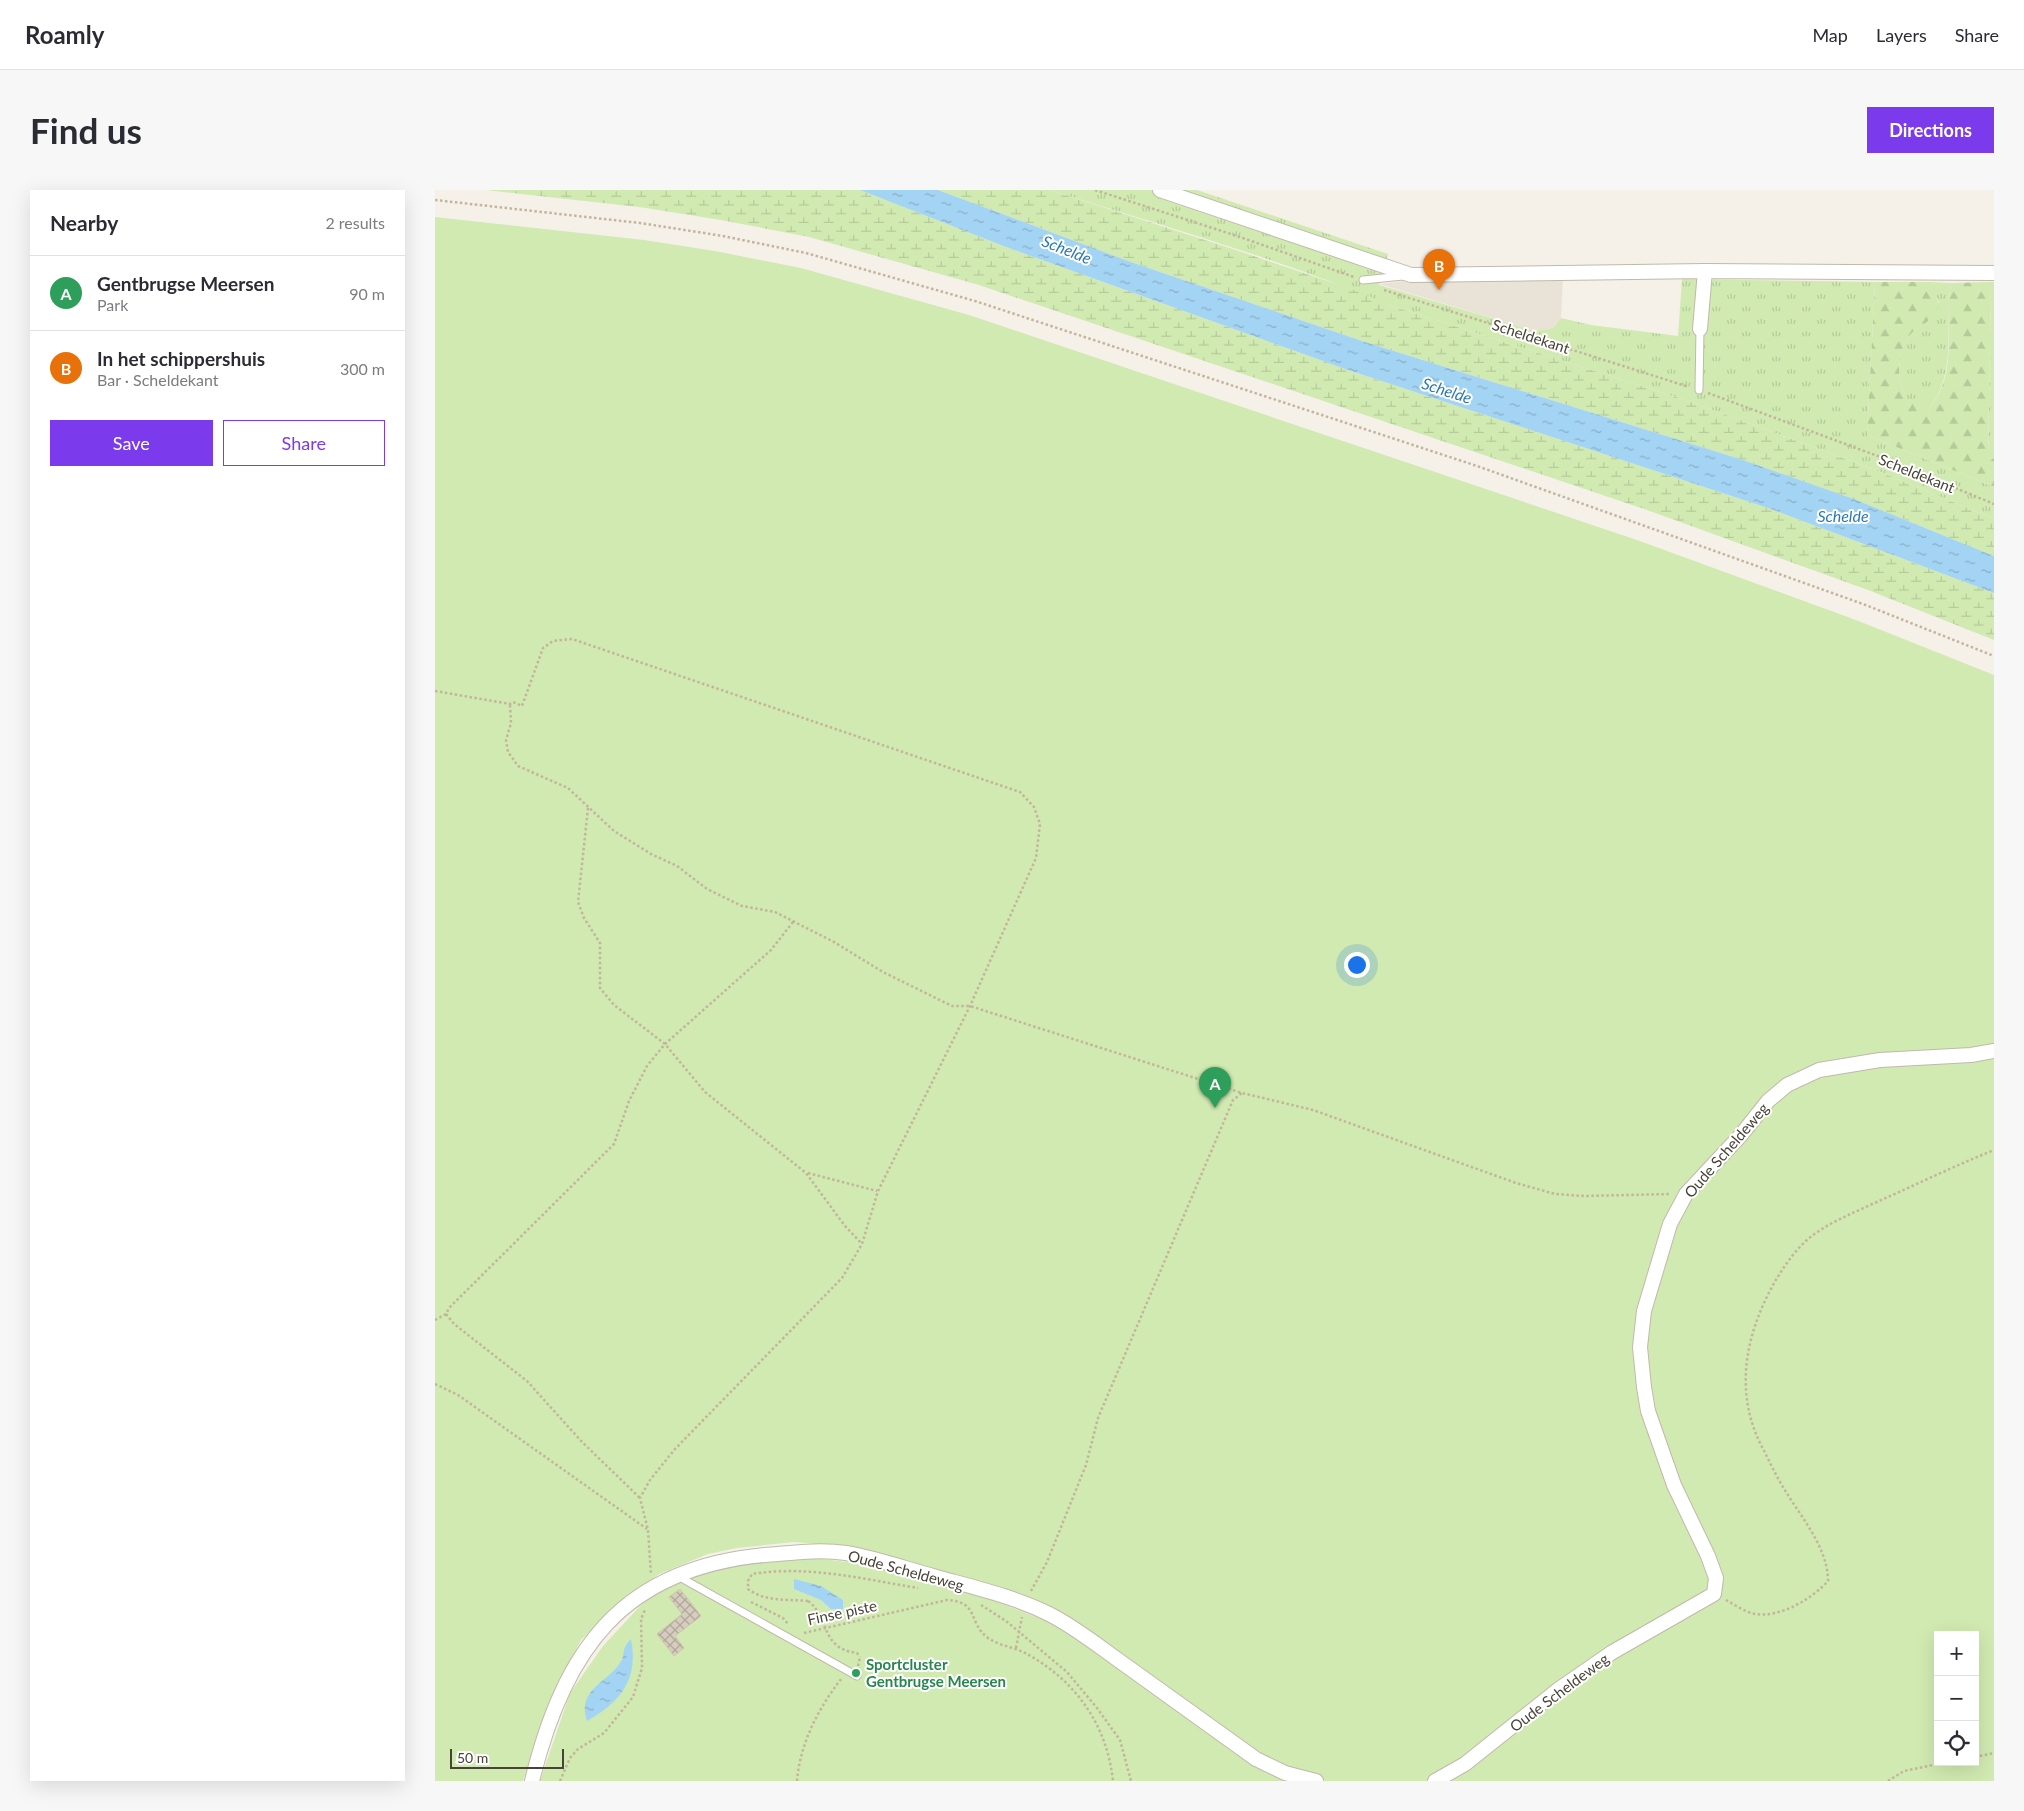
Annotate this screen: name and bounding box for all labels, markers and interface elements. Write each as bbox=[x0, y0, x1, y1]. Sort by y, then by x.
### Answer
text: Roamly bbox=[25, 20, 104, 49]
text: Map bbox=[1812, 24, 1848, 46]
text: Layers bbox=[1876, 24, 1927, 46]
text: Share bbox=[1955, 24, 1999, 46]
button: Directions bbox=[1867, 107, 1994, 153]
text: Find us bbox=[30, 109, 142, 151]
text: Nearby bbox=[50, 210, 118, 235]
text: 2 results bbox=[325, 213, 385, 232]
water label: Schelde bbox=[1040, 231, 1095, 268]
pin: B bbox=[1423, 249, 1455, 290]
text: Gentbrugse Meersen bbox=[97, 272, 274, 295]
text: A bbox=[60, 284, 72, 303]
text: 90 m bbox=[349, 284, 385, 303]
text: Park bbox=[97, 295, 128, 314]
street label: Scheldekant bbox=[1490, 315, 1572, 357]
text: In het schippershuis bbox=[97, 347, 265, 370]
text: B bbox=[61, 359, 71, 378]
text: 300 m bbox=[340, 359, 385, 378]
text: Bar · Scheldekant bbox=[97, 370, 218, 389]
water label: Schelde bbox=[1420, 373, 1475, 407]
button: Save bbox=[50, 420, 213, 466]
button: Share bbox=[223, 420, 385, 466]
street label: Scheldekant bbox=[1876, 450, 1958, 497]
water label: Schelde bbox=[1817, 506, 1869, 525]
your location bbox=[1344, 952, 1370, 978]
pin: A bbox=[1199, 1067, 1231, 1108]
street label: Oude Scheldeweg bbox=[1680, 1099, 1772, 1201]
street label: Oude Scheldeweg bbox=[846, 1546, 966, 1594]
street label: Finse piste bbox=[806, 1596, 878, 1628]
map controls bbox=[1934, 1631, 1979, 1766]
button: + bbox=[1934, 1631, 1979, 1676]
street label: Oude Scheldeweg bbox=[1506, 1649, 1612, 1735]
place label: Sportcluster Gentbrugse Meersen bbox=[866, 1655, 1006, 1690]
marker: Sportcluster Gentbrugse Meersen bbox=[850, 1667, 862, 1679]
button: − bbox=[1934, 1676, 1979, 1721]
button: locate bbox=[1934, 1721, 1979, 1766]
scale bar bbox=[450, 1746, 564, 1769]
text: 50 m bbox=[457, 1749, 488, 1766]

